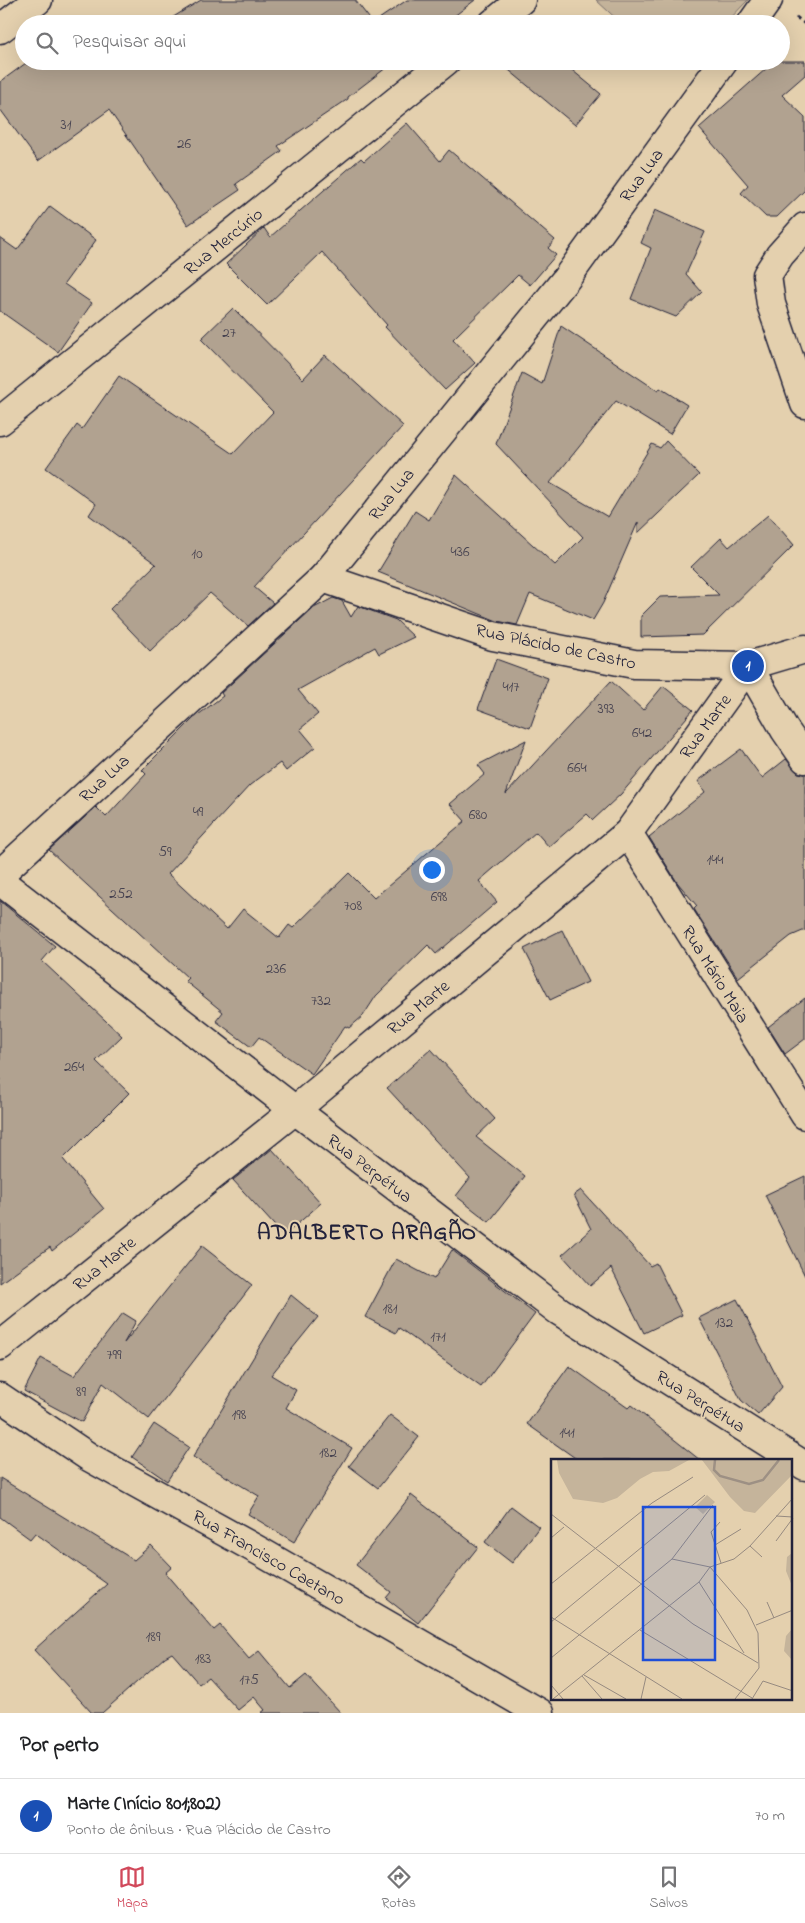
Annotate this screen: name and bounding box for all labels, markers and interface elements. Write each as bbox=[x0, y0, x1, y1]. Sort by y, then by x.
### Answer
search box bbox=[15, 15, 790, 70]
icon: search bbox=[33, 29, 61, 57]
text: Pesquisar aqui bbox=[73, 29, 186, 56]
house number: 31 bbox=[61, 114, 72, 136]
house number: 26 bbox=[177, 133, 191, 155]
street label: Rua Lua bbox=[614, 144, 671, 209]
street label: Rua Mercúrio bbox=[179, 202, 270, 283]
house number: 27 bbox=[222, 322, 236, 344]
street label: Rua Lua bbox=[363, 463, 422, 527]
house number: 436 bbox=[451, 541, 470, 563]
house number: 10 bbox=[191, 543, 203, 565]
street label: Rua Plácido de Castro bbox=[473, 618, 638, 678]
pin: 1 bbox=[732, 647, 764, 685]
house number: 417 bbox=[502, 676, 520, 698]
street label: Rua Marte bbox=[674, 689, 740, 765]
house number: 393 bbox=[598, 698, 614, 720]
house number: 642 bbox=[632, 722, 653, 744]
street label: Rua Lua bbox=[74, 749, 137, 810]
house number: 664 bbox=[567, 757, 587, 779]
house number: 49 bbox=[193, 801, 204, 823]
house number: 680 bbox=[469, 804, 488, 826]
house number: 59 bbox=[158, 841, 172, 863]
house number: 144 bbox=[706, 849, 724, 871]
your location bbox=[419, 857, 445, 883]
house number: 252 bbox=[109, 883, 133, 905]
house number: 698 bbox=[431, 886, 448, 908]
house number: 708 bbox=[344, 895, 363, 917]
street label: Rua Mário Maia bbox=[674, 921, 755, 1029]
house number: 236 bbox=[266, 958, 287, 980]
street label: Rua Marte bbox=[382, 974, 457, 1043]
house number: 732 bbox=[311, 990, 331, 1012]
house number: 264 bbox=[64, 1056, 84, 1078]
street label: Rua Perpétua bbox=[321, 1129, 417, 1210]
district label: ADALBERTO ARAGÃO bbox=[257, 1218, 477, 1250]
street label: Rua Marte bbox=[68, 1230, 143, 1298]
house number: 181 bbox=[382, 1298, 398, 1320]
house number: 132 bbox=[715, 1312, 734, 1334]
house number: 171 bbox=[430, 1326, 446, 1348]
house number: 799 bbox=[106, 1344, 122, 1366]
street label: Rua Perpétua bbox=[650, 1365, 750, 1441]
house number: 89 bbox=[76, 1381, 87, 1403]
house number: 198 bbox=[232, 1404, 247, 1426]
house number: 141 bbox=[559, 1422, 575, 1444]
house number: 182 bbox=[319, 1442, 337, 1464]
inset map bbox=[551, 1459, 792, 1700]
street label: Rua Francisco Caetano bbox=[187, 1504, 349, 1613]
house number: 189 bbox=[146, 1626, 161, 1648]
house number: 183 bbox=[195, 1648, 211, 1670]
house number: 175 bbox=[239, 1669, 259, 1691]
text: Por perto bbox=[20, 1731, 99, 1761]
text: Marte (Início 801;802) bbox=[67, 1791, 220, 1818]
text: 1 bbox=[33, 1804, 39, 1828]
text: 70 m bbox=[755, 1804, 785, 1828]
text: Ponto de ônibus · Rua Plácido de Castro bbox=[67, 1818, 331, 1842]
tab: Mapa bbox=[117, 1863, 148, 1914]
tab: Rotas bbox=[382, 1863, 416, 1914]
tab: Salvos bbox=[649, 1863, 688, 1914]

